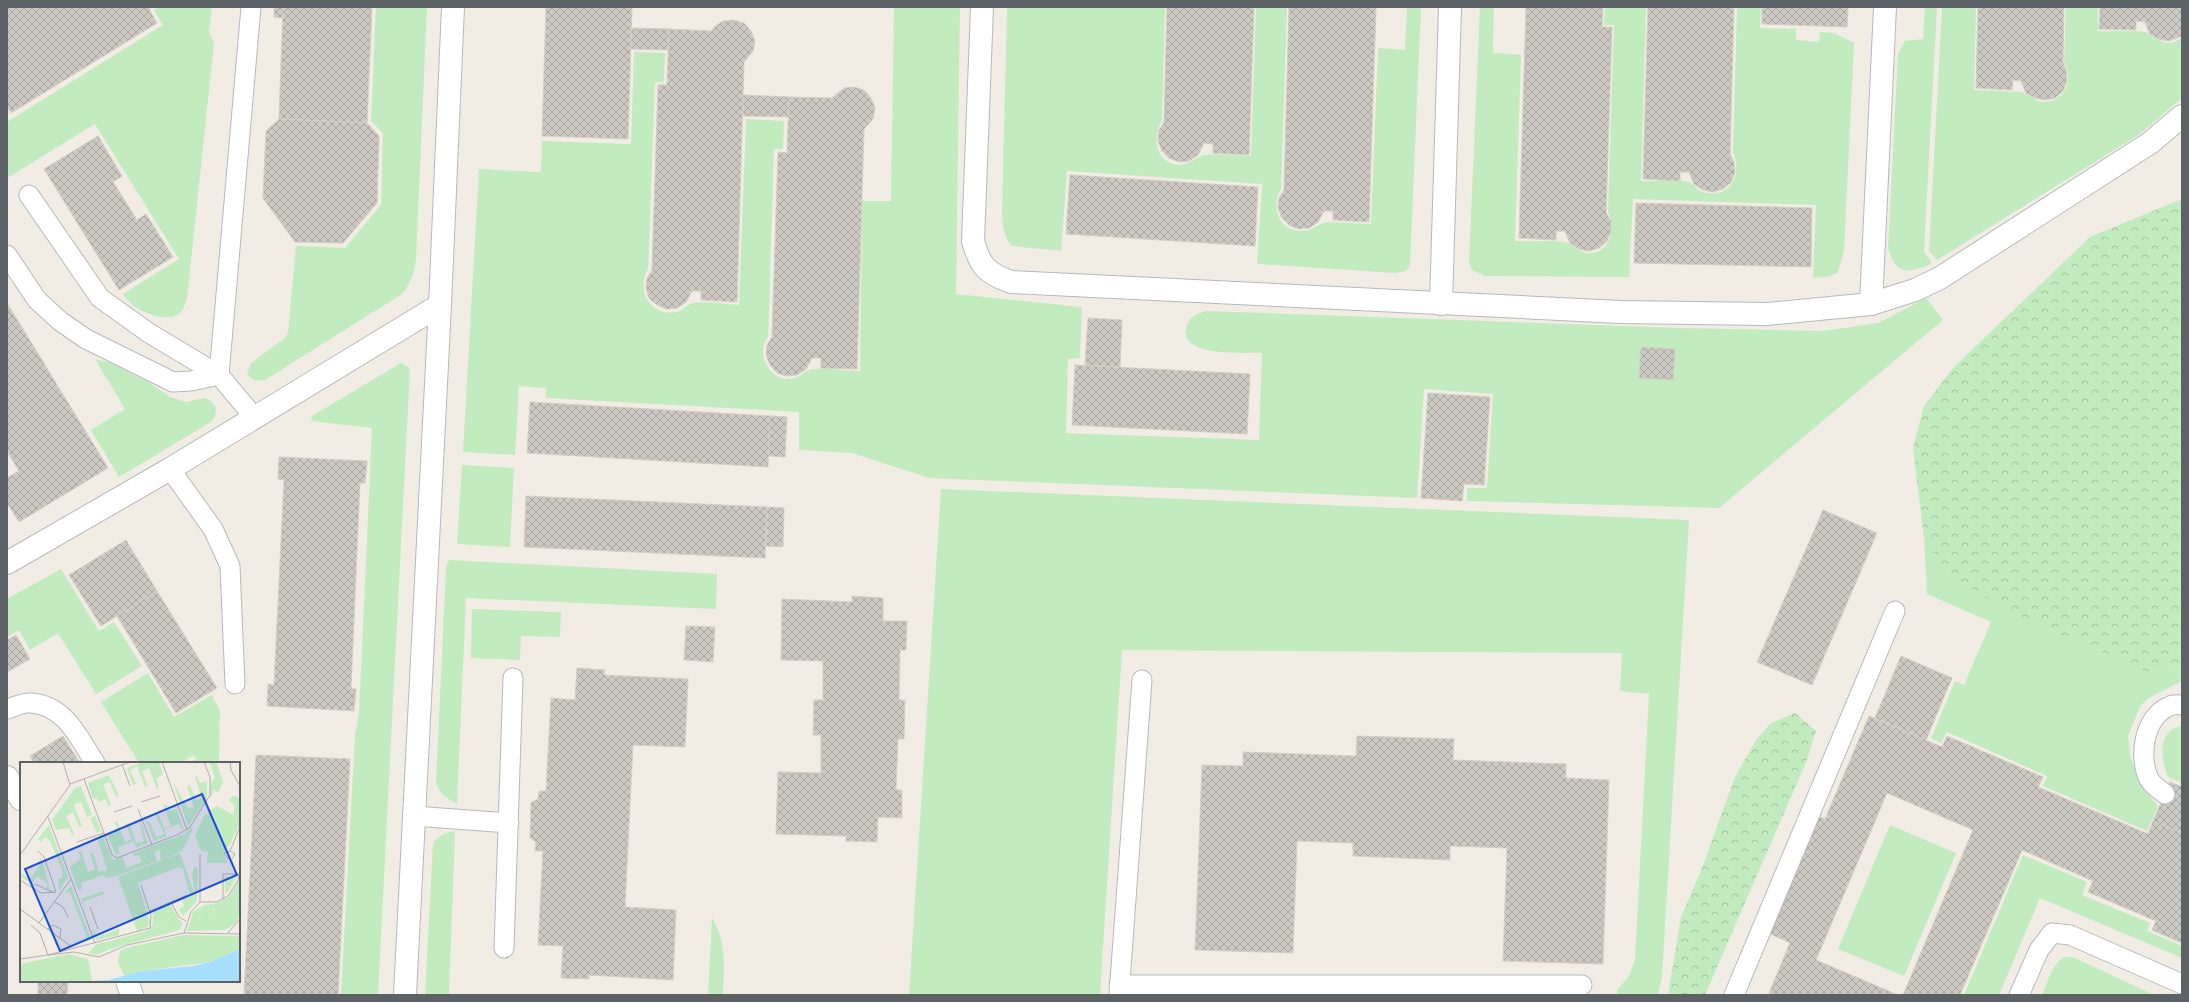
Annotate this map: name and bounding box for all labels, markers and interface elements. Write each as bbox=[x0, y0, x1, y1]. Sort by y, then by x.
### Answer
inset map bbox=[20, 762, 240, 982]

